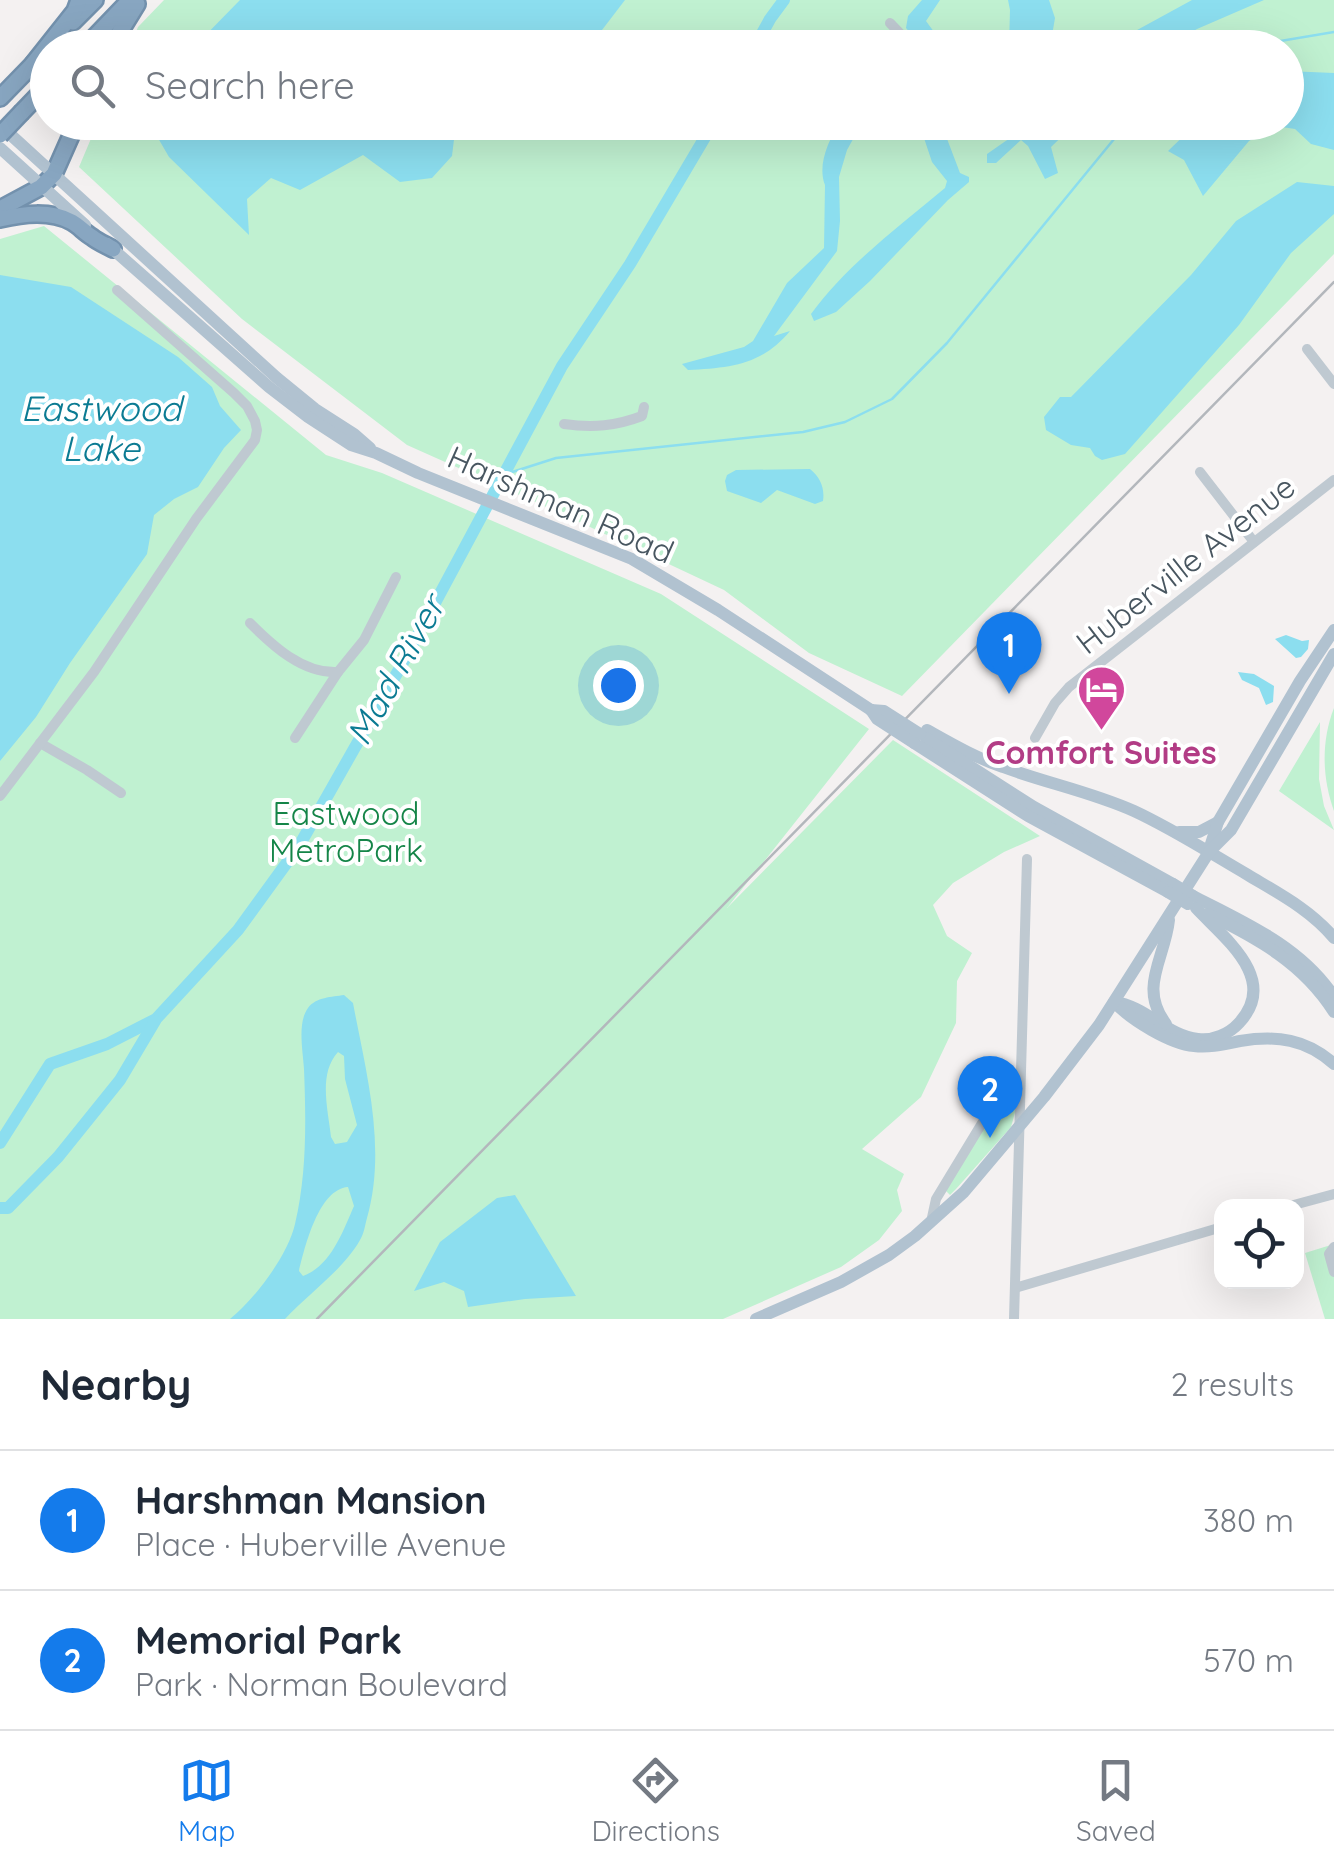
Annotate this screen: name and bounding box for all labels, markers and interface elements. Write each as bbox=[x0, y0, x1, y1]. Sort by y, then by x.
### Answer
search box bbox=[30, 30, 1304, 140]
icon: search bbox=[65, 58, 120, 113]
text: Search here bbox=[145, 61, 355, 109]
water label: Eastwood Lake bbox=[21, 386, 185, 470]
street label: Harshman Road bbox=[442, 436, 680, 572]
street label: Huberville Avenue bbox=[1067, 466, 1303, 662]
water label: Mad River bbox=[336, 584, 456, 752]
pin: 1 bbox=[976, 612, 1042, 694]
your location bbox=[593, 660, 644, 711]
hotel icon: Comfort Suites bbox=[1075, 664, 1127, 732]
place label: Comfort Suites bbox=[985, 732, 1217, 772]
park label: Eastwood MetroPark bbox=[269, 793, 423, 870]
pin: 2 bbox=[958, 1056, 1022, 1138]
map controls bbox=[1214, 1199, 1304, 1289]
button: locate bbox=[1214, 1199, 1304, 1289]
text: Nearby bbox=[40, 1358, 191, 1411]
text: 2 results bbox=[1171, 1364, 1294, 1404]
text: Harshman Mansion bbox=[135, 1476, 487, 1524]
text: 1 bbox=[66, 1500, 79, 1540]
text: 380 m bbox=[1203, 1500, 1294, 1540]
text: Place · Huberville Avenue bbox=[135, 1524, 506, 1564]
text: Memorial Park bbox=[135, 1616, 402, 1664]
text: 2 bbox=[63, 1640, 82, 1680]
text: 570 m bbox=[1203, 1640, 1294, 1680]
text: Park · Norman Boulevard bbox=[135, 1664, 508, 1704]
tab: Map bbox=[178, 1753, 235, 1848]
tab: Directions bbox=[591, 1753, 720, 1848]
tab: Saved bbox=[1076, 1753, 1156, 1848]

